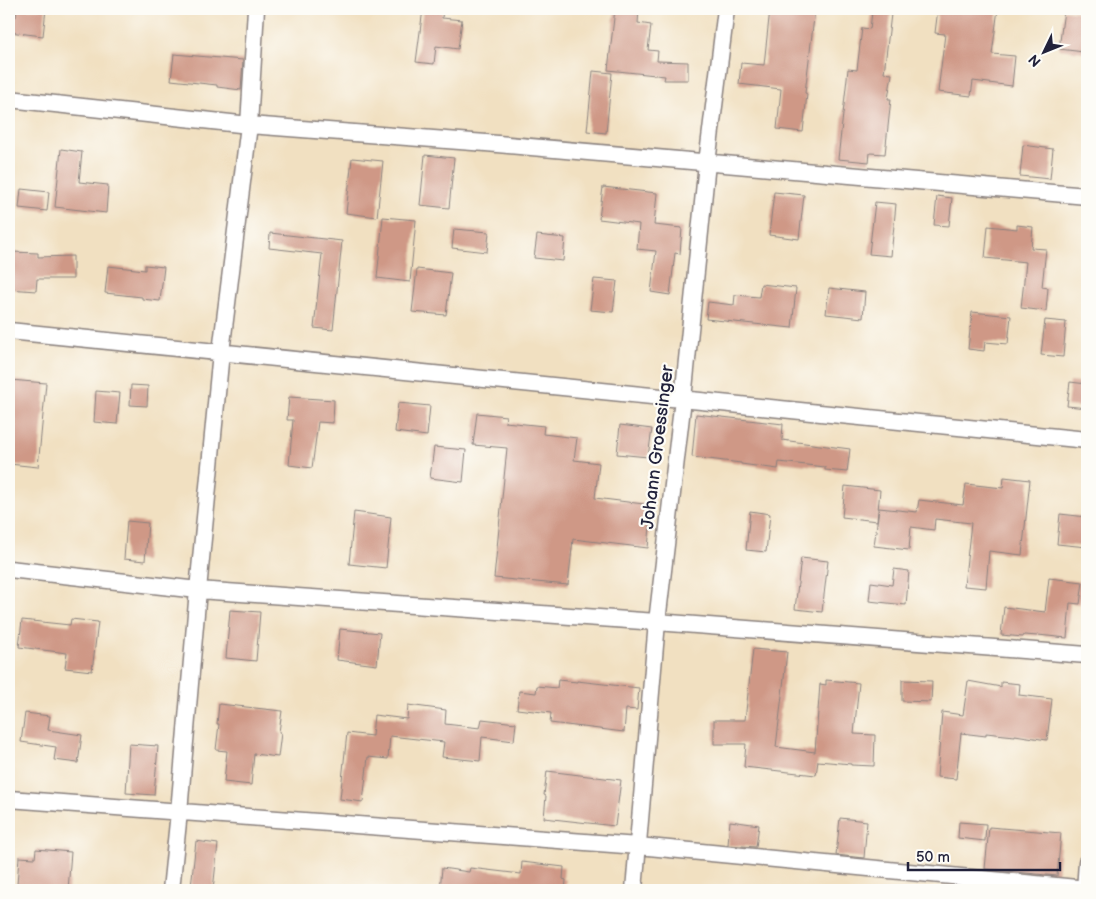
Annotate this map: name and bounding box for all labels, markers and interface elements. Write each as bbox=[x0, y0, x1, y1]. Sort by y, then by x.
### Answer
north arrow bbox=[1018, 28, 1068, 78]
text: N bbox=[1025, 51, 1045, 70]
street label: Johann Groessinger bbox=[637, 363, 678, 530]
scale bar bbox=[908, 839, 1061, 871]
text: 50 m bbox=[916, 848, 950, 867]

